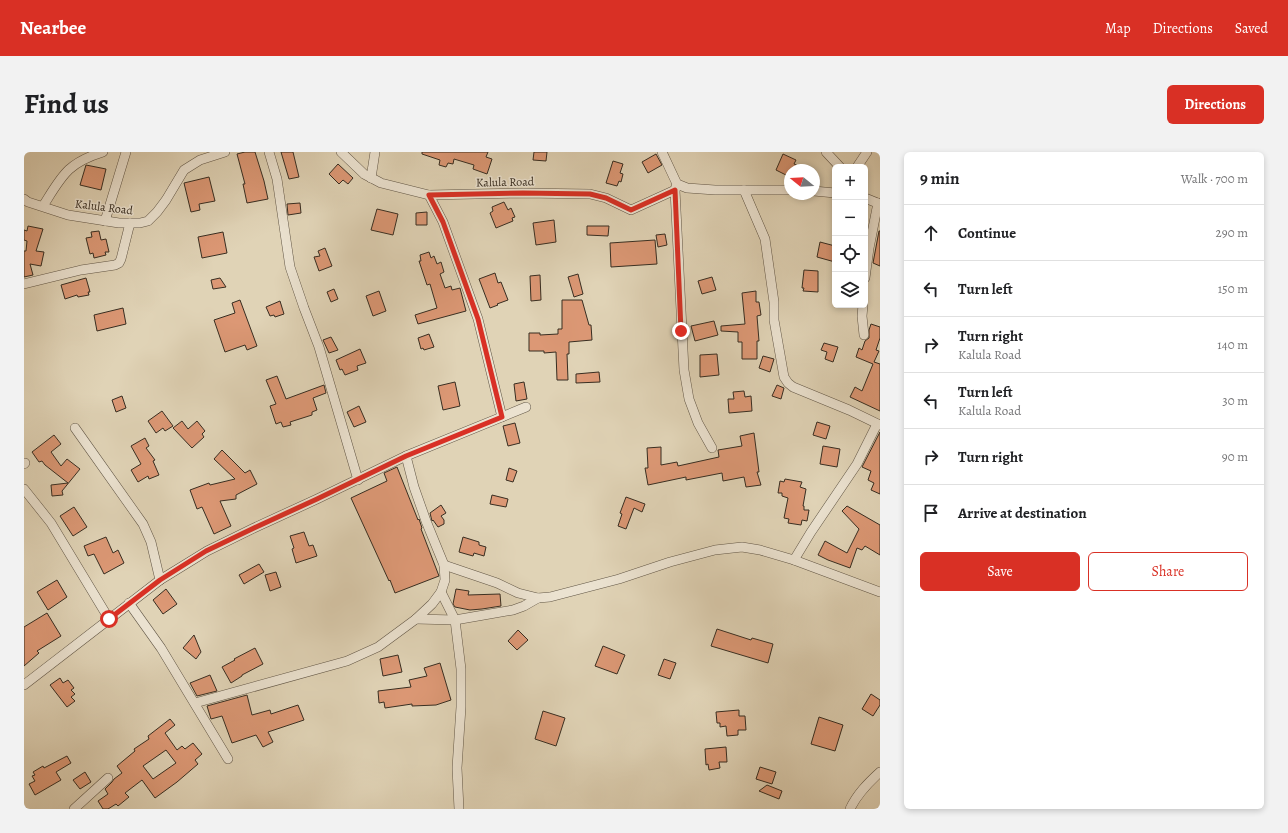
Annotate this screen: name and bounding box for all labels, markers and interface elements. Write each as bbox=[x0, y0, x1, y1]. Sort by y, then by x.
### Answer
text: Nearbee bbox=[20, 15, 86, 41]
text: Map bbox=[1105, 19, 1131, 38]
text: Directions bbox=[1153, 19, 1213, 38]
text: Saved bbox=[1235, 19, 1268, 38]
text: Find us bbox=[24, 85, 109, 123]
button: Directions bbox=[1167, 85, 1264, 124]
north arrow bbox=[784, 164, 820, 200]
map controls bbox=[832, 164, 868, 308]
button: + bbox=[832, 164, 868, 200]
text: 9 min bbox=[920, 167, 960, 190]
text: Walk · 700 m bbox=[1181, 170, 1248, 187]
street label: Kalula Road bbox=[476, 173, 535, 191]
street label: Kalula Road bbox=[74, 196, 134, 219]
button: − bbox=[832, 200, 868, 236]
icon: ahead bbox=[920, 222, 942, 244]
text: Continue bbox=[958, 223, 1016, 243]
text: 290 m bbox=[1216, 224, 1248, 241]
button: locate bbox=[832, 236, 868, 272]
button: layers bbox=[832, 272, 868, 308]
icon: left bbox=[920, 278, 942, 300]
text: Turn left bbox=[958, 279, 1013, 299]
text: 150 m bbox=[1218, 280, 1248, 297]
route end bbox=[672, 322, 690, 340]
text: Turn right bbox=[958, 326, 1023, 346]
icon: right bbox=[920, 334, 942, 356]
text: 140 m bbox=[1217, 336, 1248, 353]
text: Kalula Road bbox=[958, 346, 1021, 363]
text: Turn left bbox=[958, 382, 1013, 402]
icon: left bbox=[920, 390, 942, 412]
text: 30 m bbox=[1222, 392, 1248, 409]
text: Kalula Road bbox=[958, 402, 1021, 419]
icon: right bbox=[920, 446, 942, 468]
text: Turn right bbox=[958, 447, 1023, 467]
text: 90 m bbox=[1222, 448, 1248, 465]
icon: arrive bbox=[920, 502, 942, 524]
text: Arrive at destination bbox=[958, 503, 1087, 523]
button: Save bbox=[920, 552, 1080, 591]
button: Share bbox=[1088, 552, 1248, 591]
route start bbox=[100, 610, 118, 628]

